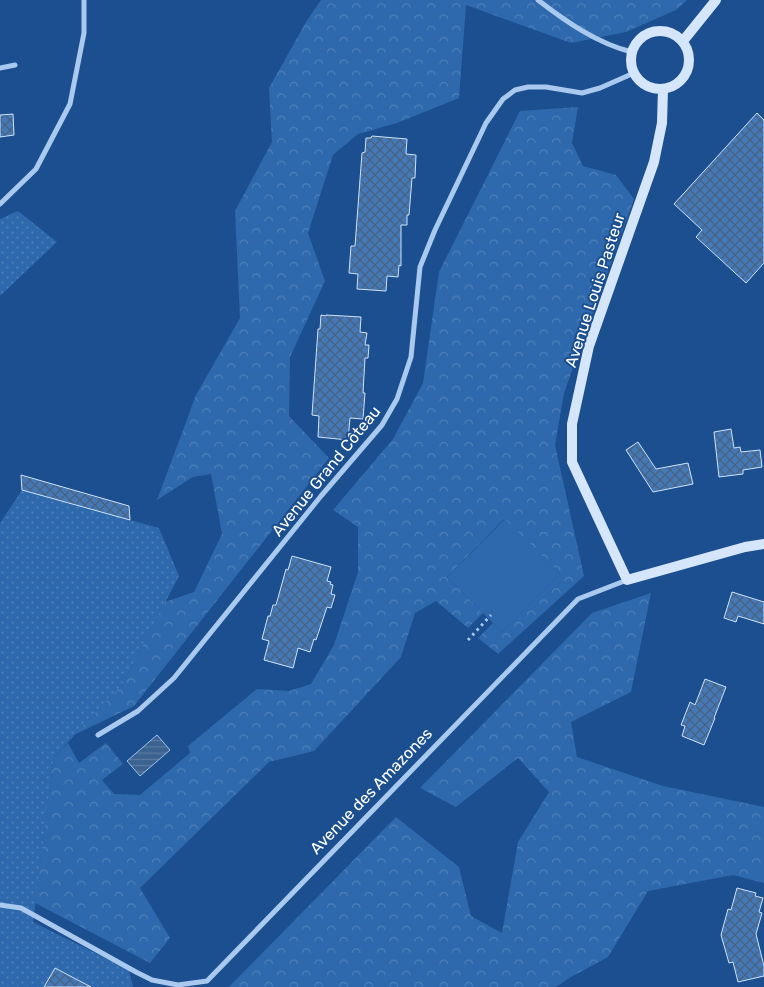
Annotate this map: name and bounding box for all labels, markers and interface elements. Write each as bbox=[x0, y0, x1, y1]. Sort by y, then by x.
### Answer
street label: Avenue Louis Pasteur bbox=[561, 210, 629, 370]
street label: Avenue Grand Côteau bbox=[268, 402, 384, 540]
street label: Avenue des Amazones bbox=[306, 724, 436, 858]

